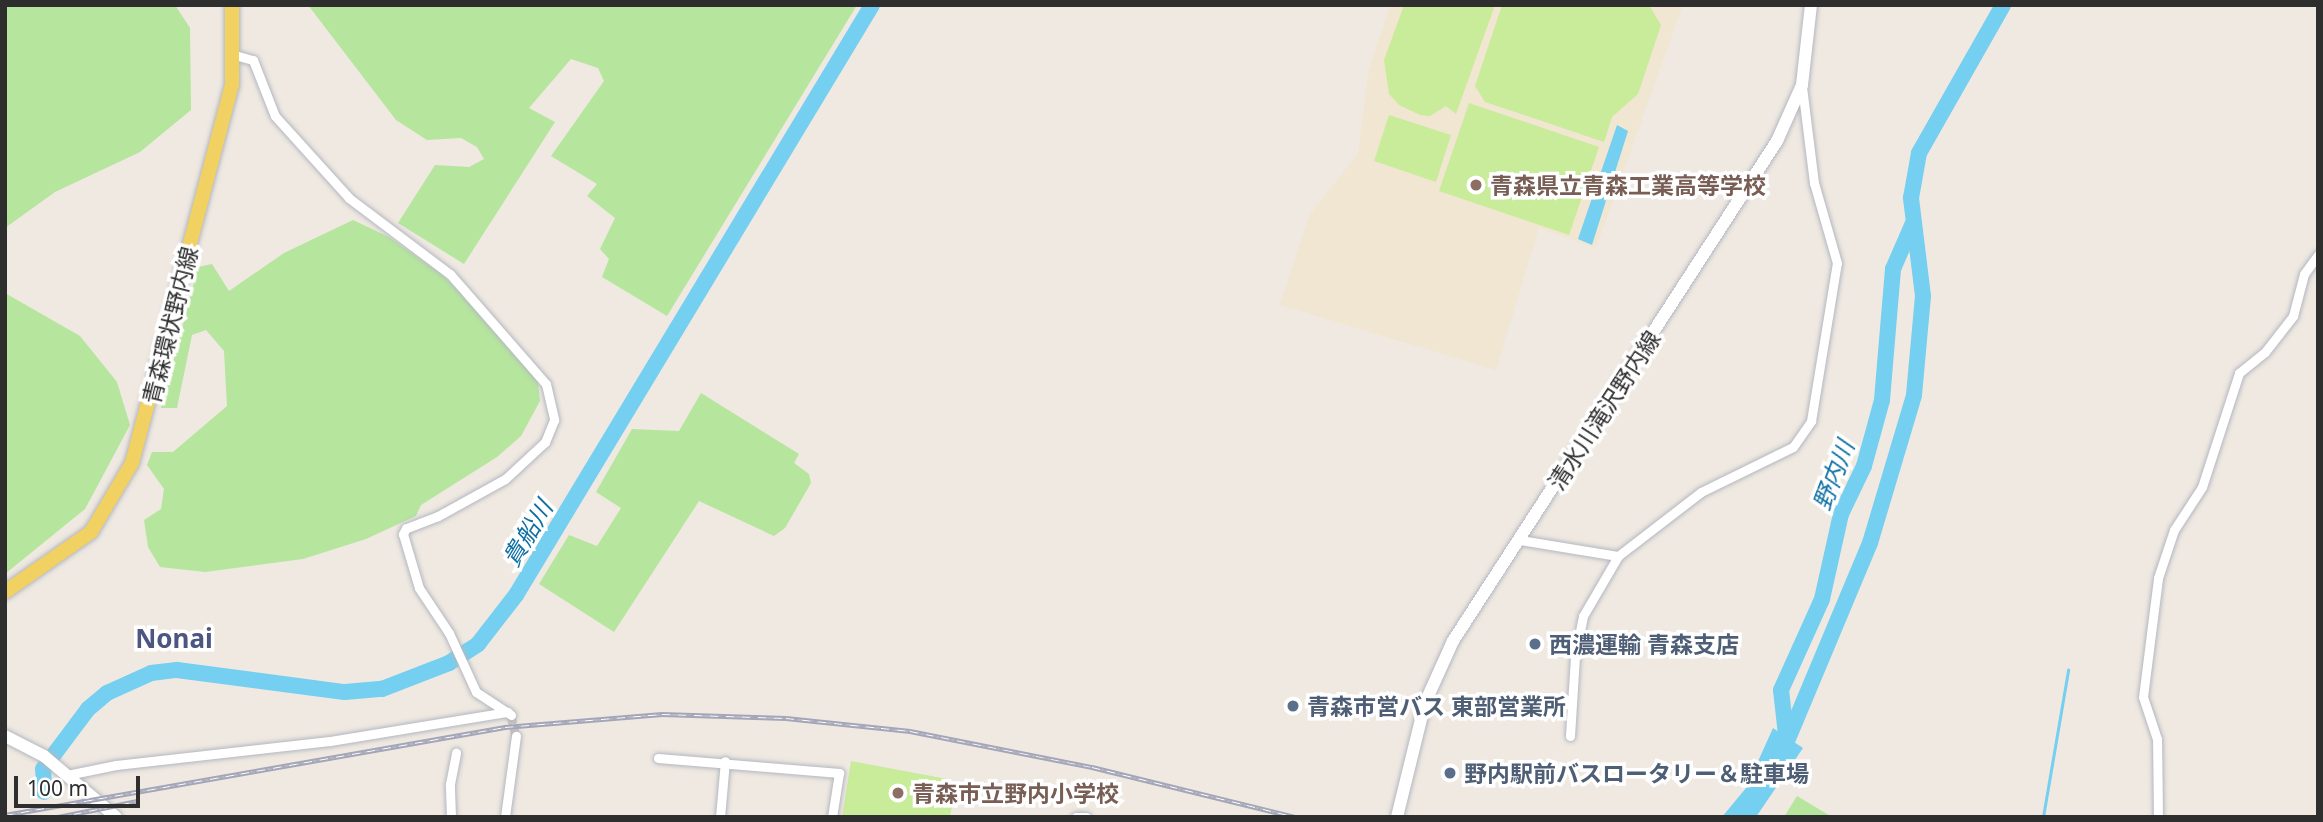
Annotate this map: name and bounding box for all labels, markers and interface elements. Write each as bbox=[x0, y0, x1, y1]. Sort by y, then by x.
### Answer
place label: 青森県立青森工業高等学校 bbox=[1490, 171, 1766, 199]
marker: 青森県立青森工業高等学校 bbox=[1468, 177, 1484, 193]
street label: 青森環状野内線 bbox=[137, 244, 203, 406]
street label: 清水川滝沢野内線 bbox=[1542, 325, 1666, 495]
water label: 野内川 bbox=[1807, 436, 1859, 514]
water label: 貴船川 bbox=[496, 495, 558, 571]
district label: Nonai bbox=[135, 623, 213, 655]
place label: 西濃運輸 青森支店 bbox=[1549, 630, 1739, 658]
marker: 西濃運輸 青森支店 bbox=[1527, 636, 1543, 652]
place label: 青森市営バス 東部営業所 bbox=[1307, 692, 1566, 720]
marker: 青森市営バス 東部営業所 bbox=[1285, 698, 1301, 714]
place label: 野内駅前バスロータリー＆駐車場 bbox=[1464, 759, 1809, 787]
scale bar bbox=[18, 762, 144, 806]
marker: 野内駅前バスロータリー＆駐車場 bbox=[1442, 765, 1458, 781]
text: 100 m bbox=[27, 774, 88, 802]
place label: 青森市立野内小学校 bbox=[912, 779, 1119, 807]
marker: 青森市立野内小学校 bbox=[890, 785, 906, 801]

